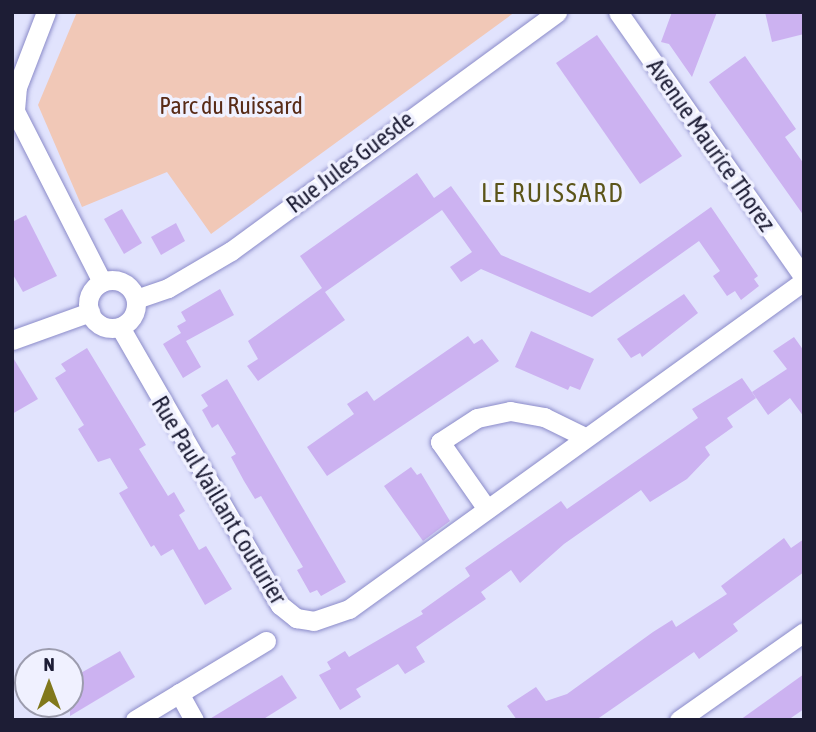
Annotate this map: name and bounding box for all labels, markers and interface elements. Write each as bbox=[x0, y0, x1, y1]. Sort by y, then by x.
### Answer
street label: Avenue Maurice Thorez bbox=[641, 53, 781, 237]
park label: Parc du Ruissard bbox=[159, 92, 303, 120]
street label: Rue Jules Guesde bbox=[281, 105, 419, 219]
district label: LE RUISSARD bbox=[482, 178, 624, 210]
street label: Rue Paul Vaillant Couturier bbox=[145, 391, 293, 609]
north arrow bbox=[14, 648, 84, 718]
text: N bbox=[43, 653, 55, 675]

